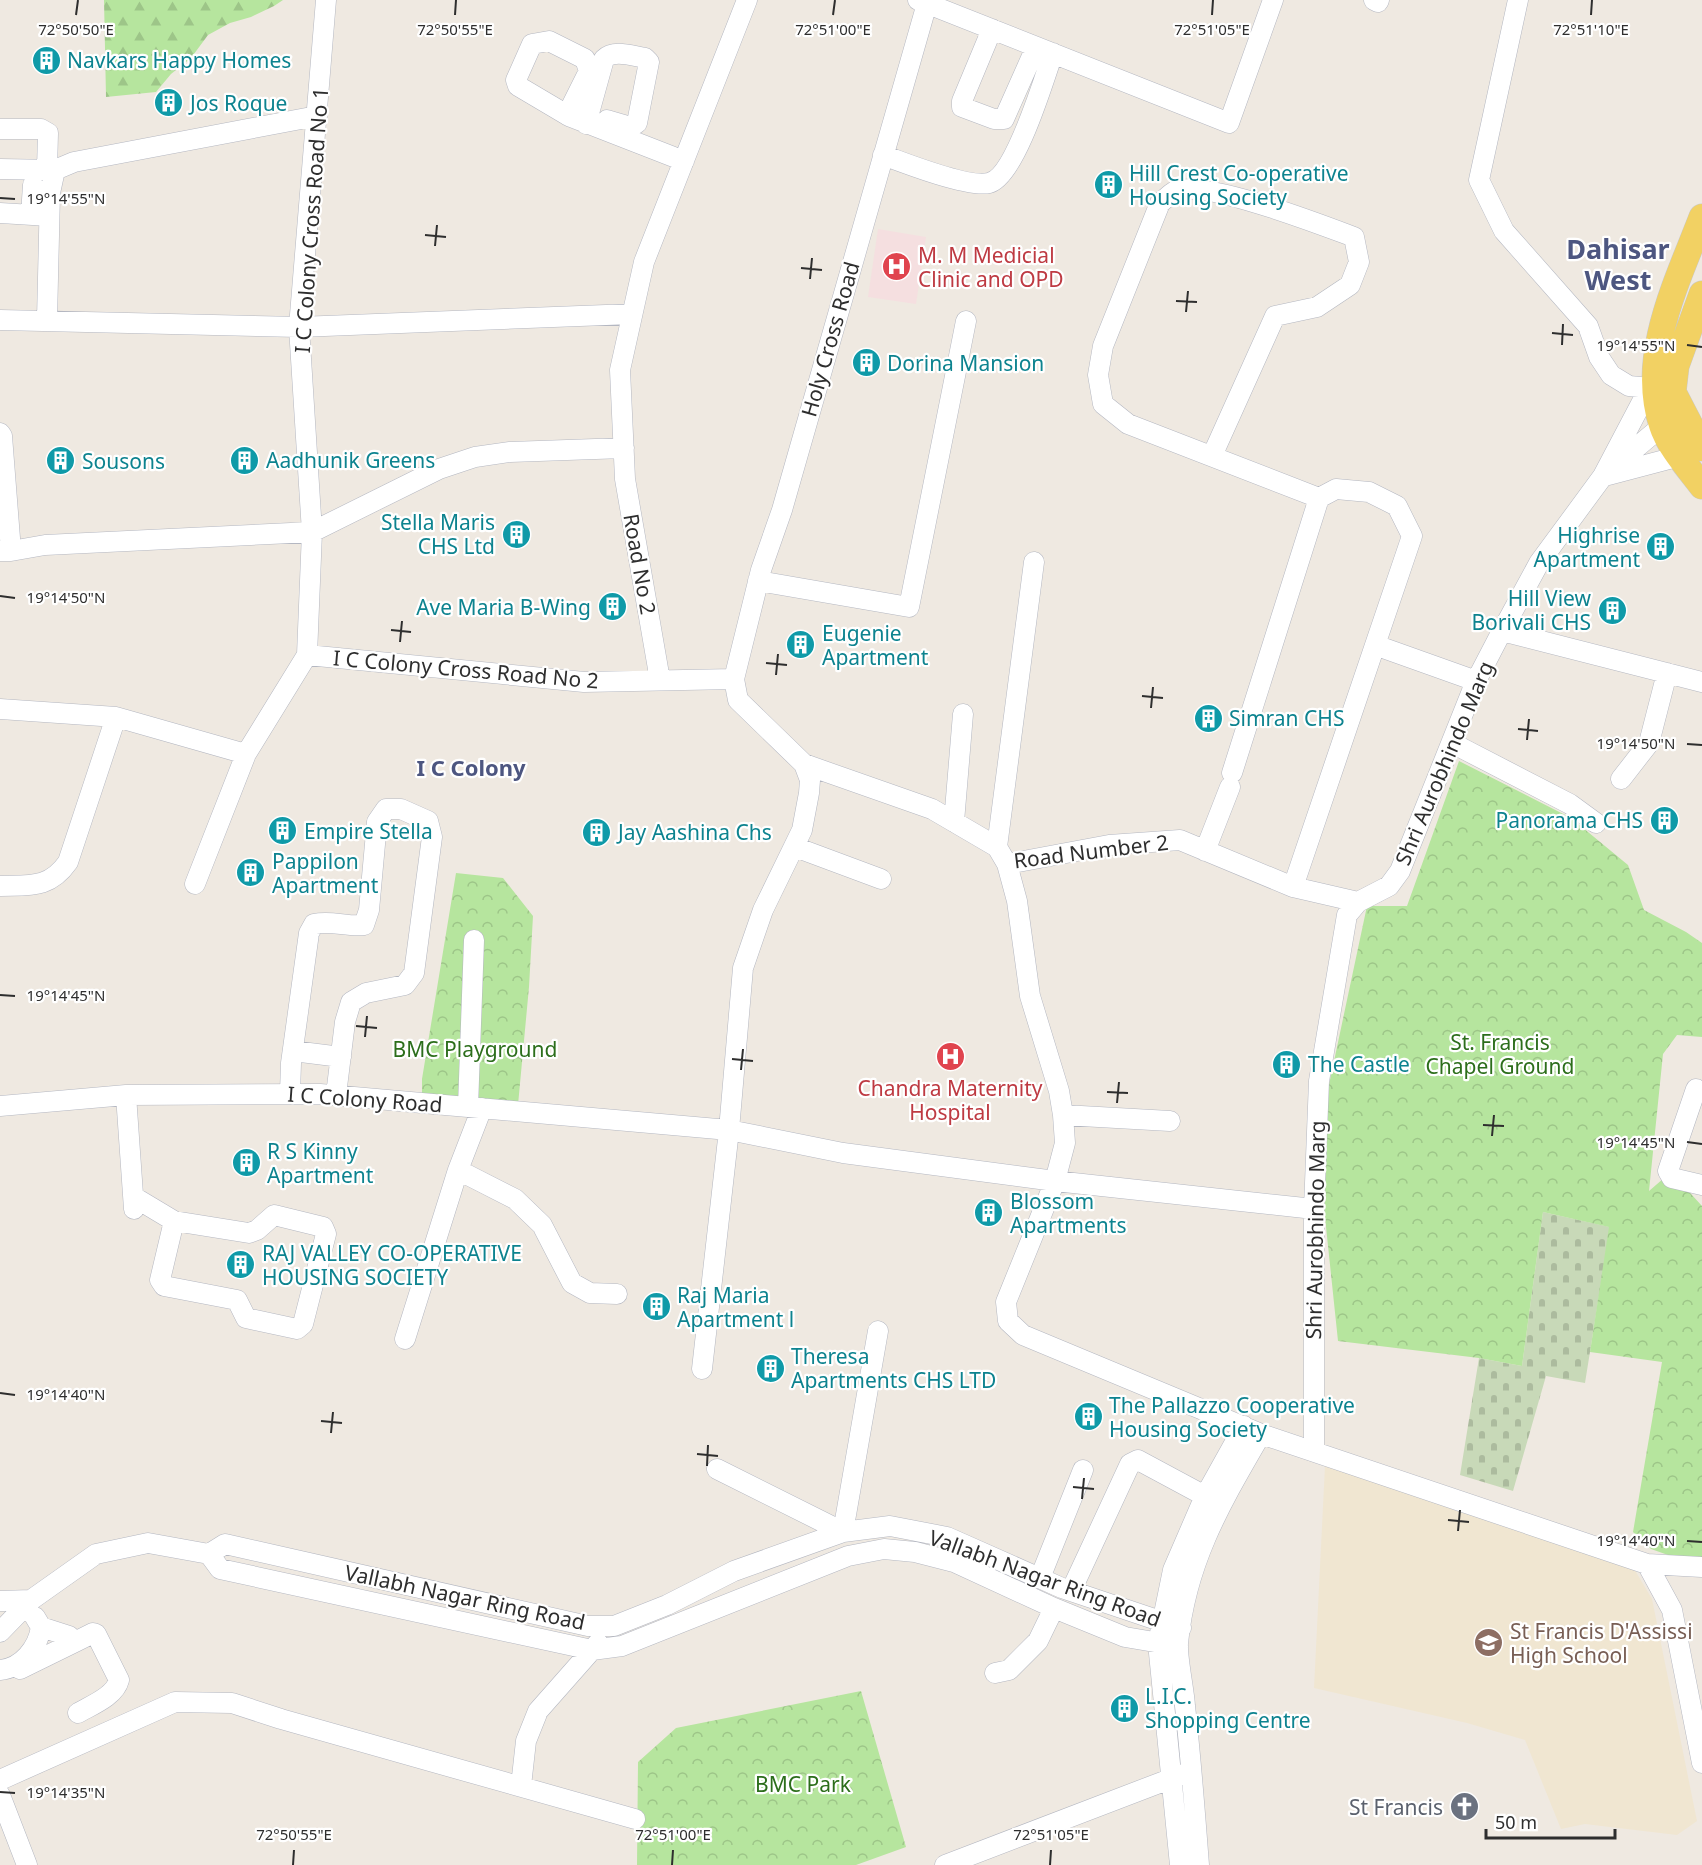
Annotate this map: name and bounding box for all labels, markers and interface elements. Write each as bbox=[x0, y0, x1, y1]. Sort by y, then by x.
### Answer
text: 72°50'50"E bbox=[38, 19, 114, 39]
text: 72°50'55"E bbox=[417, 19, 493, 39]
text: 72°51'00"E bbox=[795, 19, 871, 39]
text: 72°51'05"E bbox=[1174, 19, 1250, 39]
text: 72°51'10"E bbox=[1553, 19, 1629, 39]
building icon: Navkars Happy Homes bbox=[30, 44, 62, 76]
place label: Navkars Happy Homes bbox=[67, 46, 291, 74]
street label: I C Colony Cross Road No 1 bbox=[288, 86, 334, 354]
building icon: Jos Roque bbox=[153, 87, 185, 119]
place label: Jos Roque bbox=[188, 89, 287, 117]
place label: Hill Crest Co-operative Housing Society bbox=[1129, 159, 1349, 211]
building icon: Hill Crest Co-operative Housing Society bbox=[1092, 169, 1124, 201]
text: 19°14'55"N bbox=[27, 188, 105, 208]
district label: Dahisar West bbox=[1566, 230, 1670, 298]
place label: M. M Medicial Clinic and OPD bbox=[918, 241, 1064, 293]
hospital icon: M. M Medicial Clinic and OPD bbox=[881, 251, 913, 283]
street label: Holy Cross Road bbox=[794, 258, 866, 420]
text: 19°14'55"N bbox=[1597, 335, 1675, 355]
building icon: Dorina Mansion bbox=[850, 347, 882, 379]
place label: Dorina Mansion bbox=[887, 349, 1044, 377]
building icon: Aadhunik Greens bbox=[229, 444, 261, 476]
building icon: Sousons bbox=[45, 445, 77, 477]
place label: Aadhunik Greens bbox=[266, 446, 435, 474]
place label: Sousons bbox=[82, 447, 165, 475]
place label: Stella Maris CHS Ltd bbox=[381, 508, 495, 560]
street label: Road No 2 bbox=[617, 511, 663, 617]
building icon: Stella Maris CHS Ltd bbox=[500, 518, 532, 550]
place label: Highrise Apartment bbox=[1534, 521, 1640, 573]
building icon: Highrise Apartment bbox=[1645, 531, 1677, 563]
place label: Hill View Borivali CHS bbox=[1471, 584, 1591, 636]
text: 19°14'50"N bbox=[27, 587, 105, 607]
building icon: Ave Maria B-Wing bbox=[596, 591, 628, 623]
place label: Ave Maria B-Wing bbox=[416, 593, 591, 621]
building icon: Hill View Borivali CHS bbox=[1596, 594, 1628, 626]
place label: Eugenie Apartment bbox=[822, 619, 929, 671]
building icon: Eugenie Apartment bbox=[785, 629, 817, 661]
street label: I C Colony Cross Road No 2 bbox=[332, 643, 600, 695]
street label: Shri Aurobhindo Marg bbox=[1388, 657, 1500, 869]
building icon: Simran CHS bbox=[1192, 702, 1224, 734]
place label: Simran CHS bbox=[1229, 704, 1344, 732]
text: 19°14'50"N bbox=[1597, 733, 1675, 753]
district label: I C Colony bbox=[416, 752, 526, 782]
building icon: Panorama CHS bbox=[1648, 804, 1680, 836]
place label: Panorama CHS bbox=[1496, 806, 1643, 834]
building icon: Empire Stella bbox=[267, 815, 299, 847]
building icon: Jay Aashina Chs bbox=[581, 816, 613, 848]
place label: Empire Stella bbox=[304, 817, 433, 845]
place label: Jay Aashina Chs bbox=[616, 818, 772, 846]
street label: Road Number 2 bbox=[1012, 828, 1170, 874]
place label: Pappilon Apartment bbox=[272, 847, 379, 899]
building icon: Pappilon Apartment bbox=[235, 857, 267, 889]
text: 19°14'45"N bbox=[27, 985, 105, 1005]
park label: St. Francis Chapel Ground bbox=[1426, 1028, 1574, 1080]
park label: BMC Playground bbox=[393, 1035, 557, 1063]
hospital icon: Chandra Maternity Hospital bbox=[934, 1041, 966, 1073]
building icon: The Castle bbox=[1271, 1048, 1303, 1080]
place label: The Castle bbox=[1308, 1050, 1410, 1078]
place label: Chandra Maternity Hospital bbox=[857, 1074, 1043, 1126]
street label: I C Colony Road bbox=[287, 1080, 443, 1118]
street label: Shri Aurobhindo Marg bbox=[1299, 1120, 1331, 1340]
text: 19°14'45"N bbox=[1597, 1132, 1675, 1152]
place label: R S Kinny Apartment bbox=[267, 1137, 374, 1189]
building icon: R S Kinny Apartment bbox=[230, 1147, 262, 1179]
place label: Blossom Apartments bbox=[1010, 1187, 1126, 1239]
building icon: Blossom Apartments bbox=[973, 1197, 1005, 1229]
place label: RAJ VALLEY CO-OPERATIVE HOUSING SOCIETY bbox=[262, 1239, 522, 1291]
building icon: RAJ VALLEY CO-OPERATIVE HOUSING SOCIETY bbox=[225, 1249, 257, 1281]
place label: Raj Maria Apartment l bbox=[677, 1281, 794, 1333]
building icon: Raj Maria Apartment l bbox=[640, 1291, 672, 1323]
place label: Theresa Apartments CHS LTD bbox=[791, 1342, 996, 1394]
building icon: Theresa Apartments CHS LTD bbox=[754, 1352, 786, 1384]
text: 19°14'40"N bbox=[27, 1384, 105, 1404]
place label: The Pallazzo Cooperative Housing Society bbox=[1109, 1391, 1355, 1443]
building icon: The Pallazzo Cooperative Housing Society bbox=[1072, 1401, 1104, 1433]
street label: Vallabh Nagar Ring Road bbox=[925, 1523, 1165, 1633]
text: 19°14'40"N bbox=[1597, 1530, 1675, 1550]
street label: Vallabh Nagar Ring Road bbox=[342, 1558, 588, 1636]
place label: St Francis D'Assissi High School bbox=[1510, 1617, 1693, 1669]
school or university icon: St Francis D'Assissi High School bbox=[1473, 1627, 1505, 1659]
place label: L.I.C. Shopping Centre bbox=[1145, 1682, 1311, 1734]
building icon: L.I.C. Shopping Centre bbox=[1108, 1692, 1140, 1724]
park label: BMC Park bbox=[755, 1770, 852, 1798]
text: 19°14'35"N bbox=[27, 1782, 105, 1802]
church icon: St Francis bbox=[1448, 1791, 1480, 1823]
place label: St Francis bbox=[1349, 1793, 1443, 1821]
scale bar bbox=[1486, 1802, 1615, 1840]
text: 50 m bbox=[1495, 1810, 1537, 1834]
text: 72°50'55"E bbox=[256, 1824, 332, 1844]
text: 72°51'00"E bbox=[635, 1824, 711, 1844]
text: 72°51'05"E bbox=[1013, 1824, 1089, 1844]

